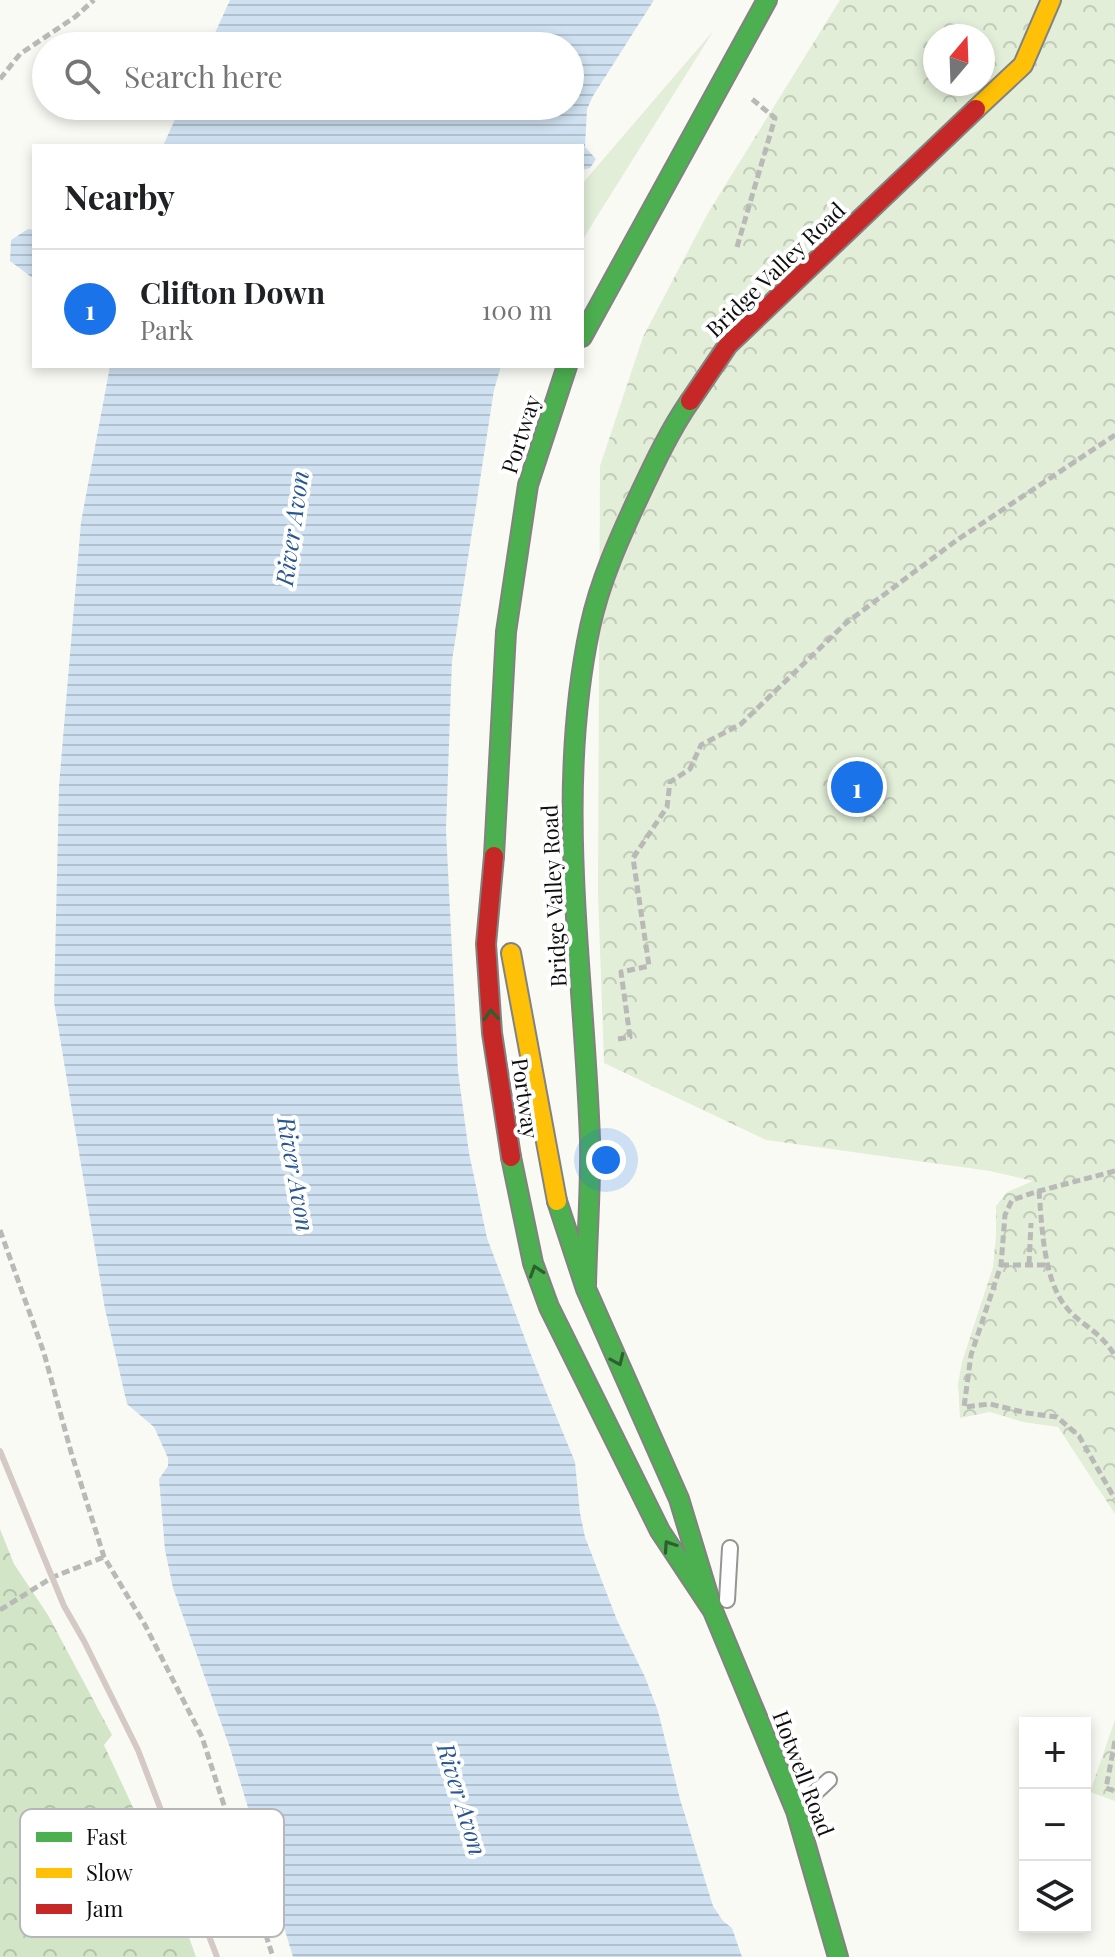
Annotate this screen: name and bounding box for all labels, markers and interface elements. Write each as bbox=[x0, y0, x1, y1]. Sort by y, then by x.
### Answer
north arrow bbox=[923, 24, 995, 96]
search box bbox=[32, 32, 584, 120]
icon: search bbox=[60, 54, 104, 98]
text: Search here bbox=[124, 56, 283, 96]
text: Nearby bbox=[64, 173, 175, 219]
street label: Bridge Valley Road bbox=[699, 195, 851, 343]
text: Clifton Down bbox=[140, 272, 325, 312]
text: 1 bbox=[85, 292, 95, 327]
text: 100 m bbox=[482, 292, 552, 327]
text: Park bbox=[140, 312, 193, 347]
street label: Portway bbox=[493, 391, 547, 477]
water label: River Avon bbox=[267, 468, 315, 589]
pin: 1 bbox=[831, 757, 883, 817]
street label: Bridge Valley Road bbox=[533, 804, 573, 988]
one-way arrow bbox=[483, 1008, 500, 1021]
street label: Portway bbox=[506, 1056, 546, 1140]
water label: River Avon bbox=[271, 1113, 323, 1234]
your location bbox=[586, 1140, 626, 1180]
one-way arrow bbox=[530, 1264, 546, 1278]
one-way arrow bbox=[608, 1352, 624, 1367]
one-way arrow bbox=[664, 1540, 679, 1554]
street label: Hotwell Road bbox=[766, 1706, 842, 1840]
map controls bbox=[1019, 1717, 1091, 1933]
button: + bbox=[1019, 1717, 1091, 1789]
water label: River Avon bbox=[430, 1738, 495, 1859]
button: − bbox=[1019, 1789, 1091, 1861]
legend bbox=[20, 1809, 284, 1937]
text: Fast bbox=[86, 1821, 128, 1851]
text: Slow bbox=[86, 1857, 133, 1887]
button: layers bbox=[1019, 1861, 1091, 1933]
text: Jam bbox=[85, 1893, 124, 1923]

